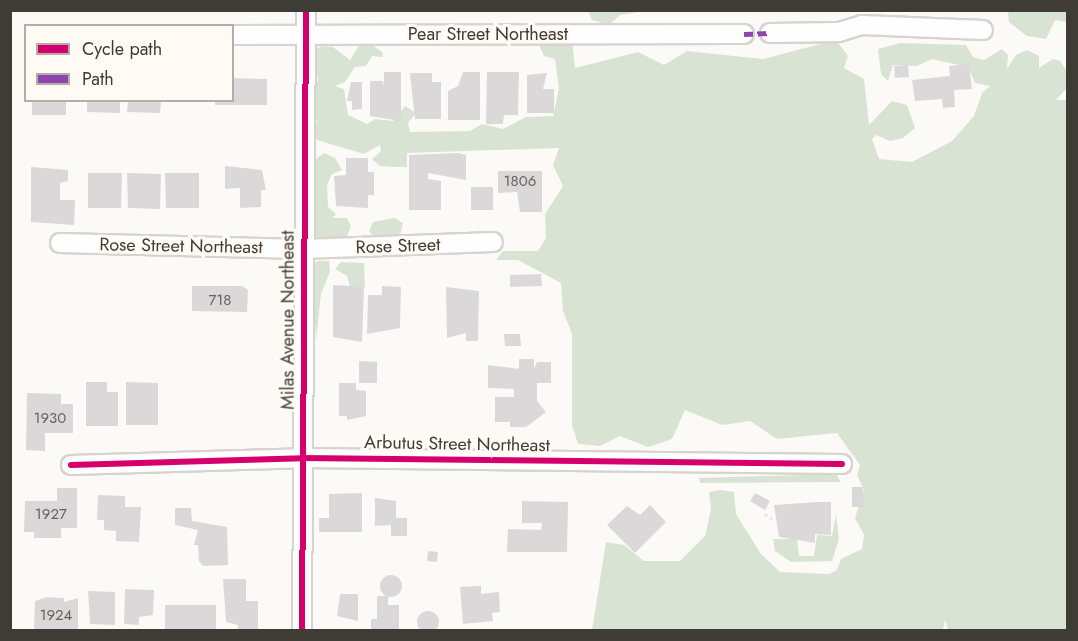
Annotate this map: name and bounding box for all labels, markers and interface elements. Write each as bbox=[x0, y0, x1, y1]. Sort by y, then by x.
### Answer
street label: Pear Street Northeast bbox=[408, 23, 568, 45]
legend bbox=[24, 24, 234, 102]
text: Cycle path bbox=[82, 36, 162, 62]
text: Path bbox=[82, 66, 114, 92]
house number: 1806 bbox=[504, 173, 536, 191]
street label: Milas Avenue Northeast bbox=[277, 230, 299, 410]
street label: Rose Street Northeast bbox=[99, 234, 263, 258]
street label: Rose Street bbox=[355, 234, 441, 258]
house number: 718 bbox=[209, 292, 231, 310]
house number: 1930 bbox=[34, 410, 66, 428]
street label: Arbutus Street Northeast bbox=[364, 432, 550, 456]
house number: 1927 bbox=[35, 506, 67, 524]
house number: 1924 bbox=[40, 607, 72, 625]

